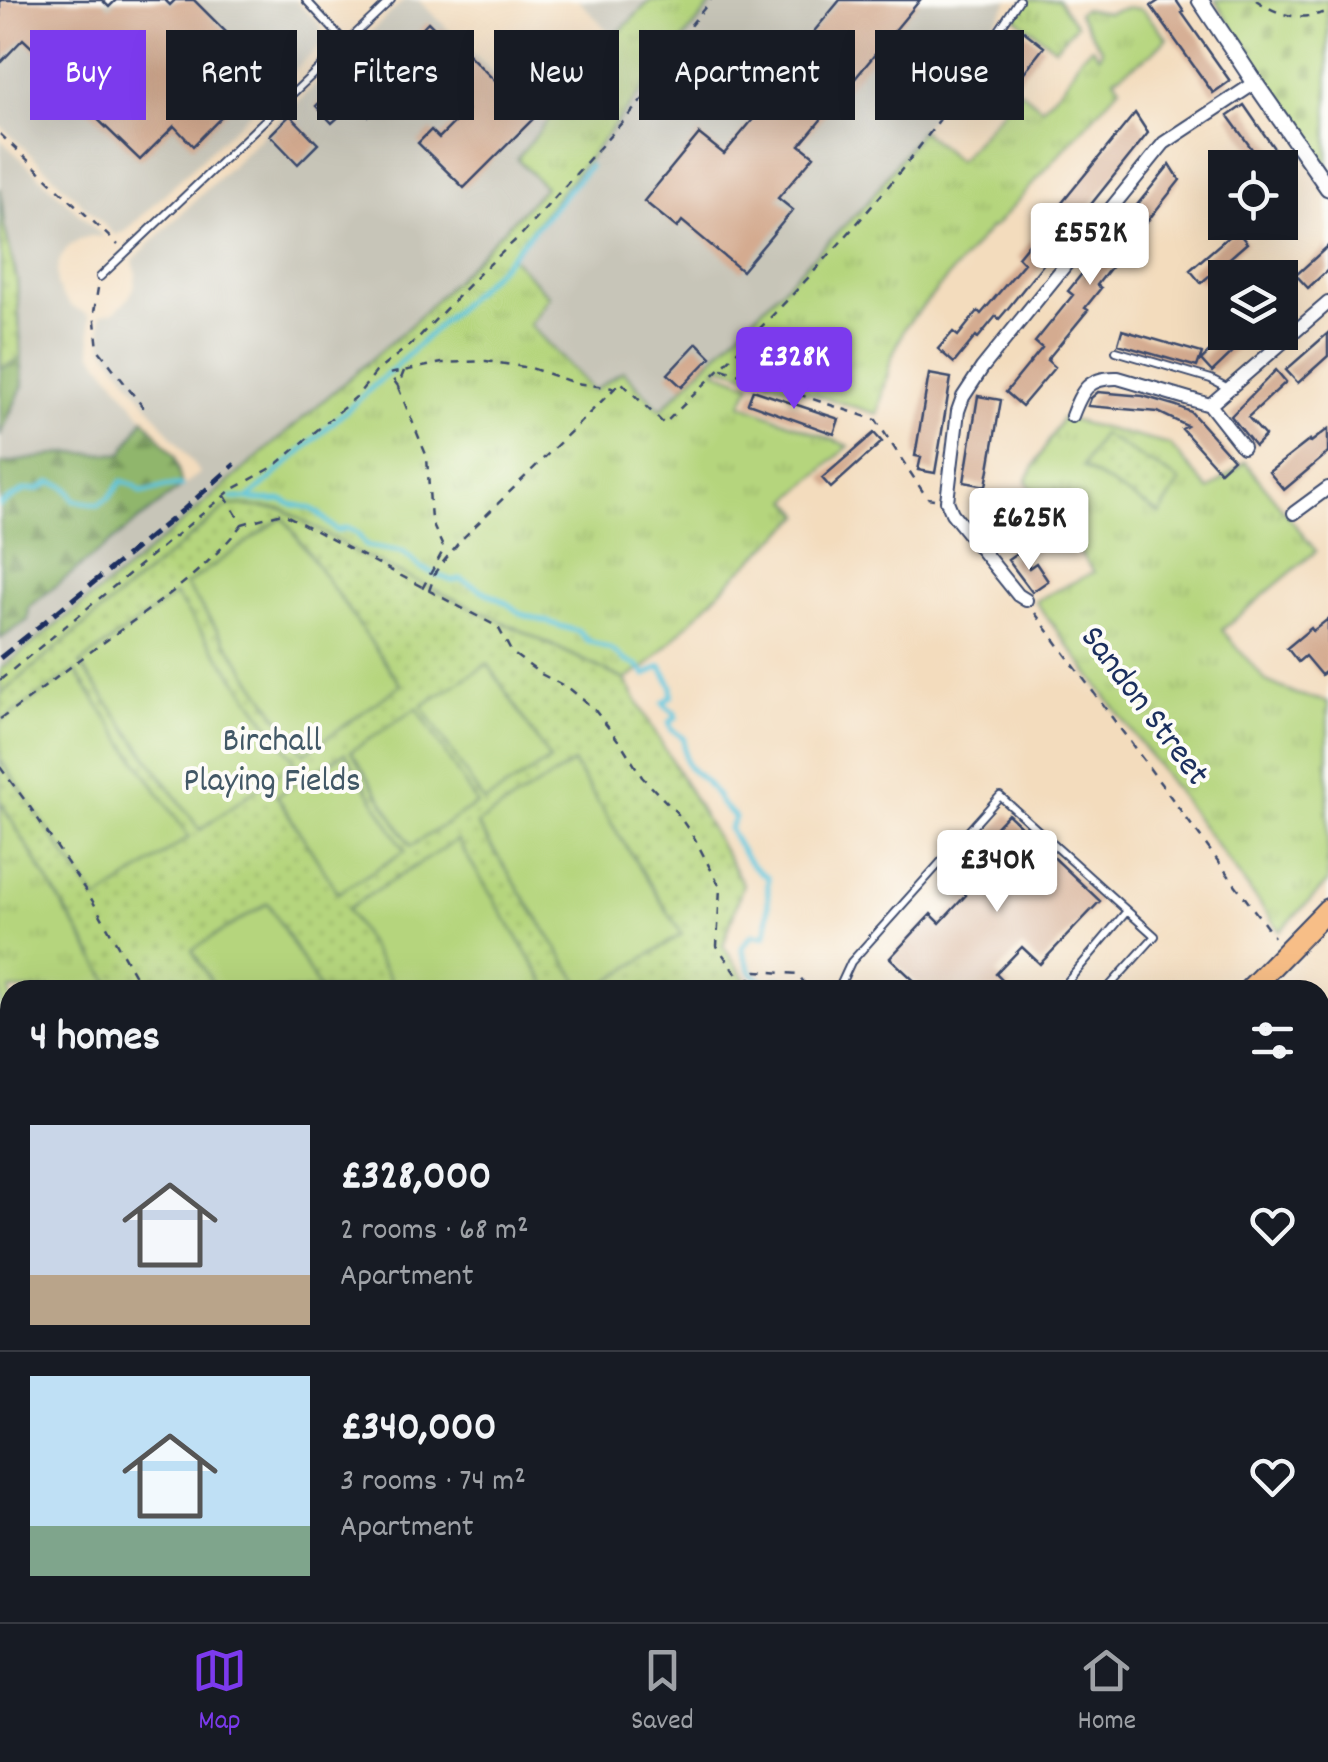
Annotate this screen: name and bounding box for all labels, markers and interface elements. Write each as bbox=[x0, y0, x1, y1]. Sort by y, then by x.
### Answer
chip: Buy bbox=[30, 30, 146, 120]
chip: Rent bbox=[166, 30, 297, 120]
chip: Filters bbox=[317, 30, 474, 120]
chip: New bbox=[494, 30, 619, 120]
chip: Apartment bbox=[639, 30, 855, 120]
chip: House bbox=[875, 30, 1024, 120]
map controls bbox=[1208, 150, 1298, 350]
button: locate bbox=[1208, 150, 1298, 240]
pin: £552K bbox=[1020, 203, 1160, 288]
text: £552K bbox=[1053, 212, 1127, 258]
button: layers bbox=[1208, 260, 1298, 350]
pin: £328K bbox=[724, 327, 864, 412]
text: £328K bbox=[758, 336, 830, 382]
pin: £625K bbox=[959, 488, 1099, 573]
text: £625K bbox=[991, 497, 1067, 543]
street label: Sandon Street bbox=[1066, 616, 1220, 798]
park label: Birchall Playing Fields bbox=[183, 718, 361, 808]
pin: £340K bbox=[927, 830, 1067, 915]
text: £340K bbox=[959, 839, 1035, 885]
text: 4 homes bbox=[30, 1010, 160, 1070]
icon: filters bbox=[1245, 1013, 1300, 1068]
text: £328,000 bbox=[340, 1149, 492, 1209]
icon: home bbox=[110, 1165, 230, 1285]
icon: heart bbox=[1245, 1198, 1300, 1253]
text: 2 rooms · 68 m² bbox=[340, 1209, 529, 1255]
text: Apartment bbox=[340, 1255, 474, 1301]
text: £340,000 bbox=[340, 1400, 497, 1460]
icon: home bbox=[110, 1416, 230, 1536]
icon: heart bbox=[1245, 1449, 1300, 1504]
text: 3 rooms · 74 m² bbox=[340, 1460, 526, 1506]
text: Apartment bbox=[340, 1506, 474, 1552]
tab: Map bbox=[192, 1643, 247, 1743]
tab: Saved bbox=[631, 1643, 694, 1743]
tab: Home bbox=[1078, 1643, 1136, 1743]

